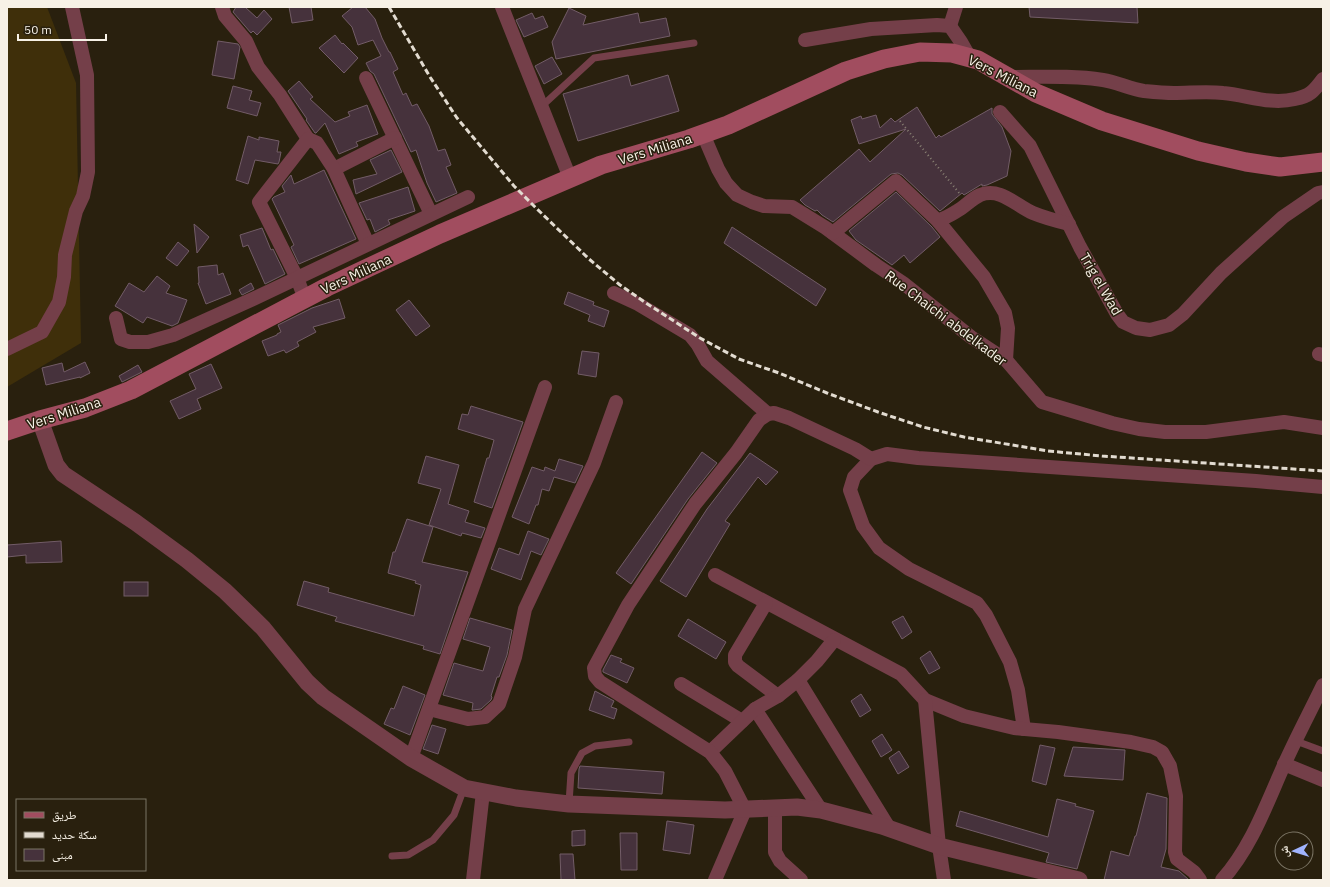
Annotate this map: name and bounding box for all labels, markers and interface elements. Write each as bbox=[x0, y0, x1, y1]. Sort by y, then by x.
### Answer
scale bar bbox=[18, 16, 106, 42]
text: 50 m bbox=[24, 22, 52, 37]
street label: Vers Miliana bbox=[965, 51, 1041, 102]
street label: Vers Miliana bbox=[616, 129, 695, 169]
street label: Trig el Wad bbox=[1076, 249, 1126, 319]
street label: Vers Miliana bbox=[318, 250, 395, 298]
street label: Rue Chaichi abdelkader bbox=[881, 266, 1011, 370]
street label: Vers Miliana bbox=[25, 393, 103, 433]
legend bbox=[16, 799, 146, 871]
text: طريق bbox=[52, 807, 77, 822]
text: سكة حديد bbox=[52, 827, 97, 842]
north arrow bbox=[1274, 831, 1314, 871]
text: ش bbox=[1277, 845, 1292, 858]
text: مبنى bbox=[52, 847, 73, 862]

